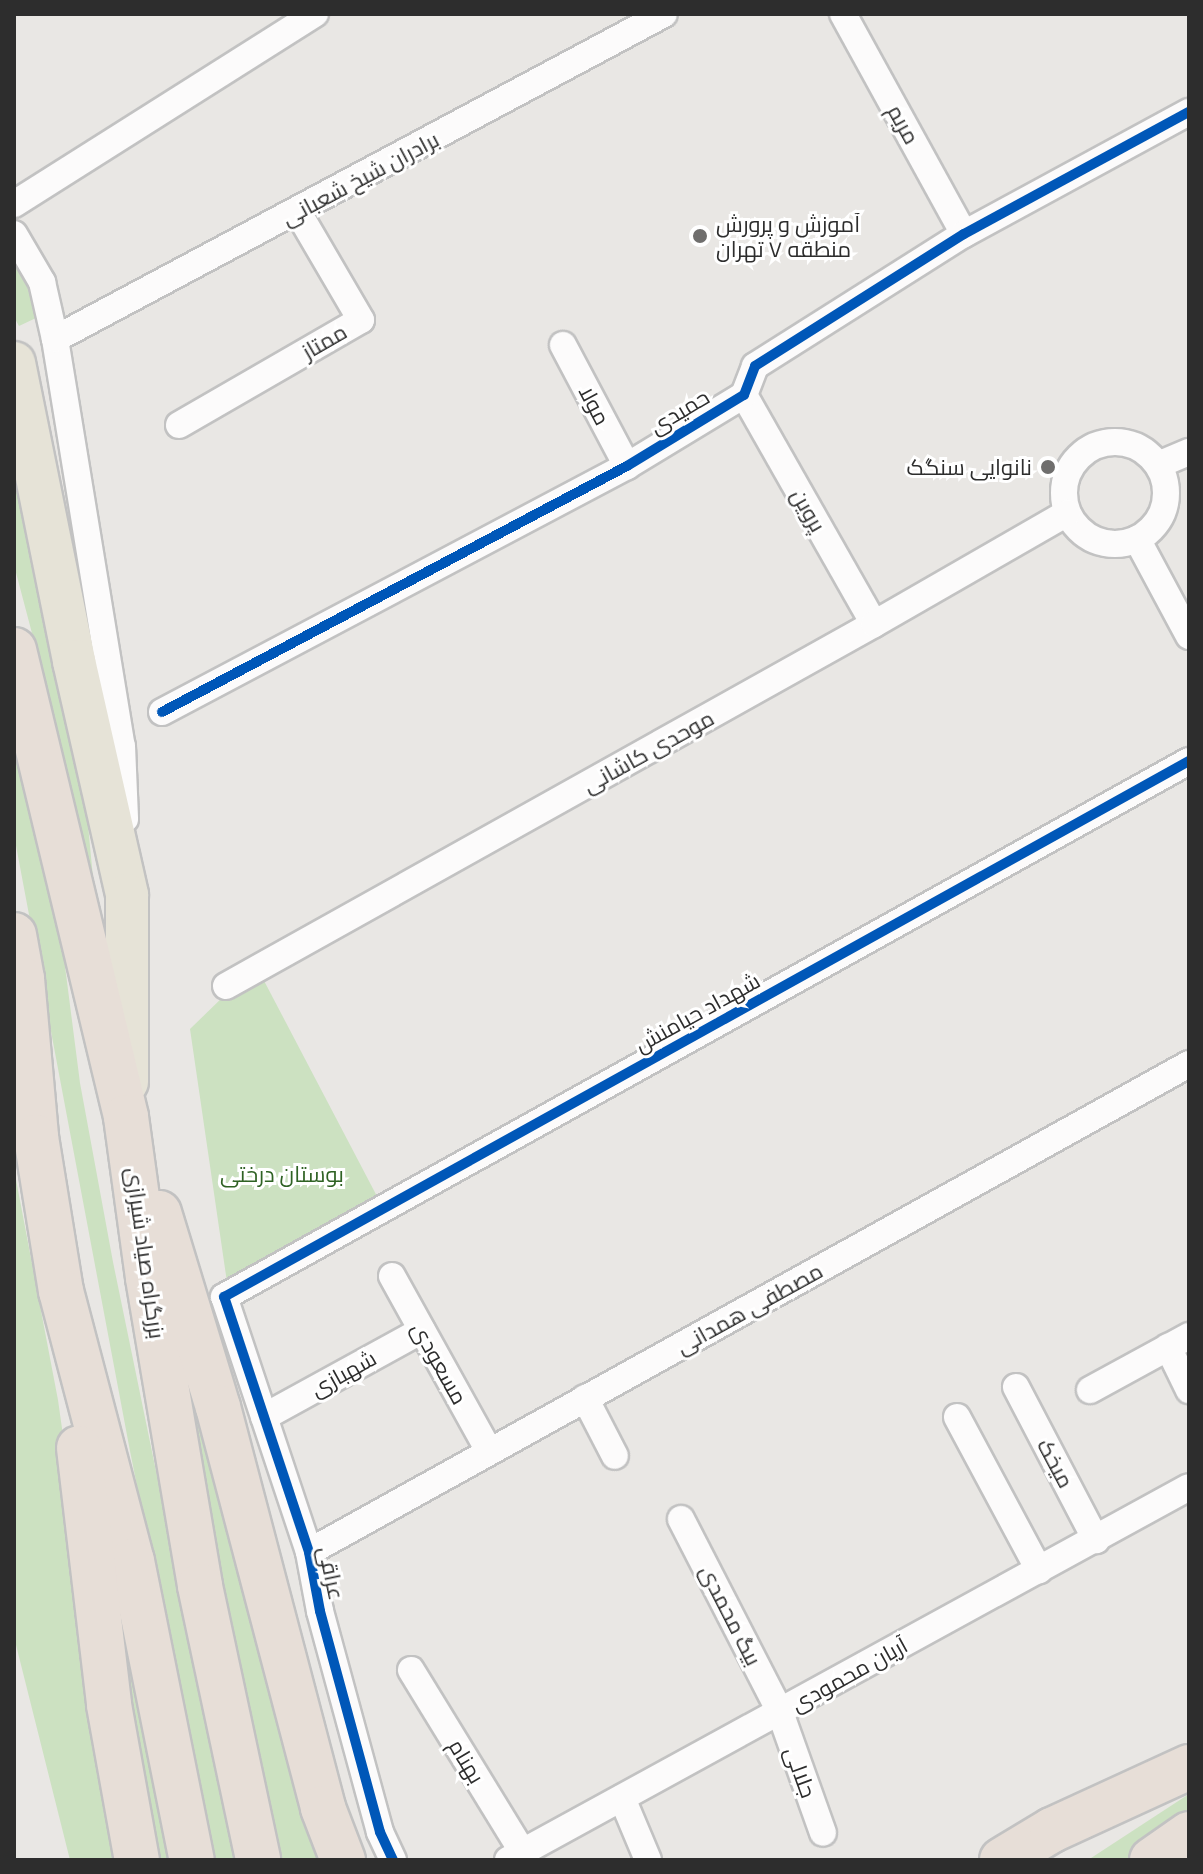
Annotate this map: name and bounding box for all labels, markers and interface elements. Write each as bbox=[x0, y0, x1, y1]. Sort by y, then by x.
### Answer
street label: مریم bbox=[882, 100, 926, 148]
street label: برادران شیخ شعبانی bbox=[277, 125, 443, 231]
place label: آموزش و پرورش منطقه ۷ تهران bbox=[716, 210, 860, 262]
marker: آموزش و پرورش منطقه ۷ تهران bbox=[691, 227, 709, 245]
street label: ممتاز bbox=[297, 318, 351, 364]
street label: مولا bbox=[574, 381, 616, 429]
street label: حمیدی bbox=[644, 383, 714, 439]
place label: نانوایی سنگک bbox=[907, 454, 1032, 480]
marker: نانوایی سنگک bbox=[1039, 458, 1057, 476]
street label: پروین bbox=[786, 484, 832, 536]
street label: موحدی کاشانی bbox=[578, 704, 718, 798]
street label: شهداد حیامنش bbox=[630, 967, 764, 1057]
park label: بوستان درختی bbox=[220, 1161, 344, 1187]
street label: بزرگراه صیاد شیرازی bbox=[121, 1166, 171, 1340]
street label: مصطفی همدانی bbox=[671, 1257, 827, 1359]
street label: مسعودی bbox=[407, 1317, 473, 1409]
street label: شهبازی bbox=[305, 1344, 381, 1402]
street label: میخک bbox=[1032, 1434, 1080, 1492]
street label: عراقی bbox=[313, 1544, 351, 1602]
street label: بیگ محمدی bbox=[694, 1560, 768, 1670]
street label: آریان محمودی bbox=[786, 1631, 912, 1717]
street label: بهنام bbox=[444, 1734, 490, 1788]
street label: جلالی bbox=[780, 1743, 822, 1801]

